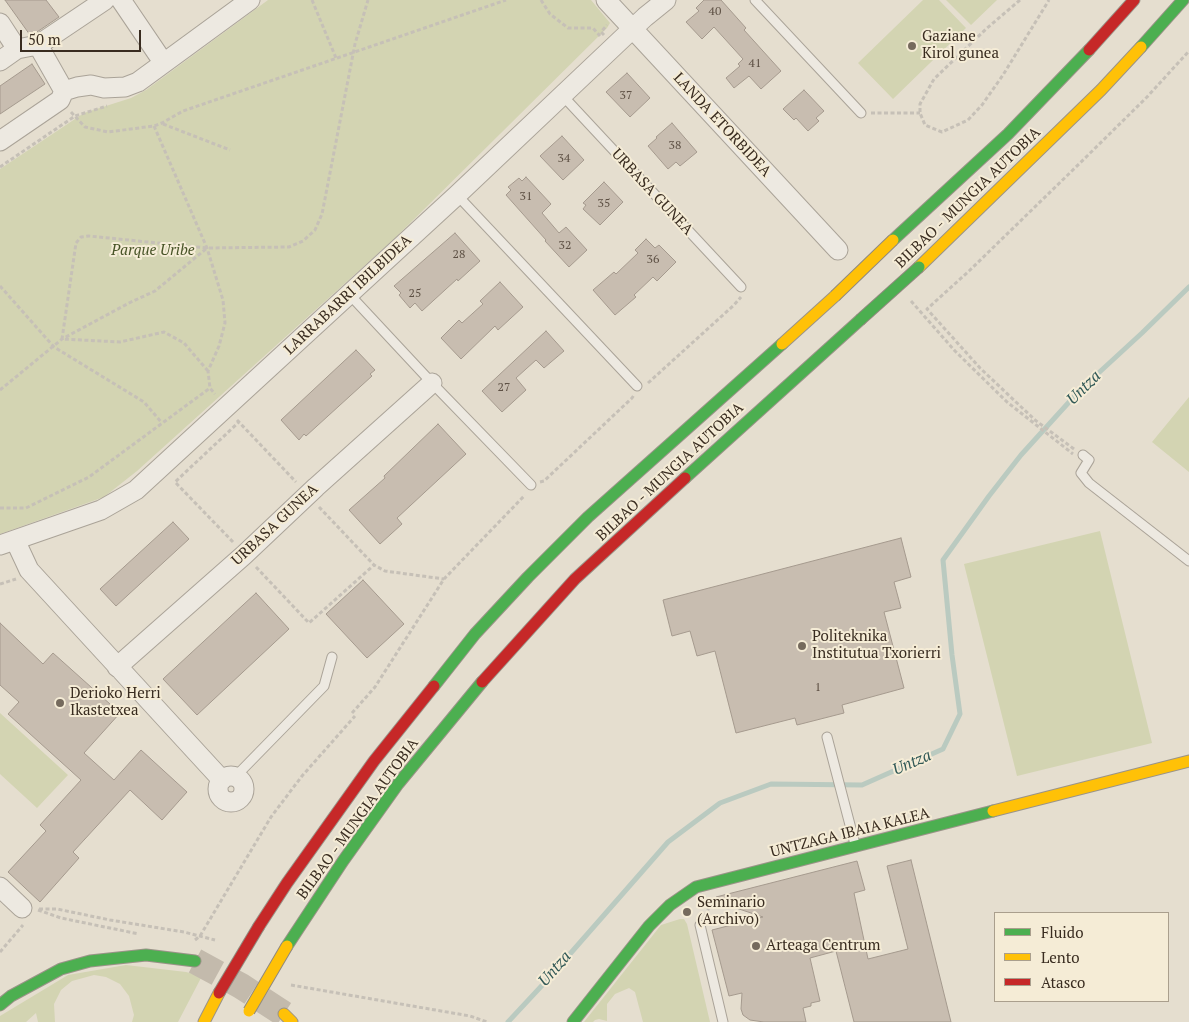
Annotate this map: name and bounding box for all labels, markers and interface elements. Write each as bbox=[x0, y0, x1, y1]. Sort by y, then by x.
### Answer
house number: 40 bbox=[709, 5, 721, 19]
scale bar bbox=[22, 20, 144, 52]
place label: Gaziane Kirol gunea bbox=[922, 28, 999, 63]
text: 50 m bbox=[28, 29, 61, 49]
marker: Gaziane Kirol gunea bbox=[906, 40, 918, 52]
house number: 41 bbox=[749, 57, 761, 71]
street label: LANDA ETORBIDEA bbox=[669, 69, 775, 181]
house number: 37 bbox=[620, 89, 632, 103]
street label: BILBAO - MUNGIA AUTOBIA bbox=[892, 124, 1044, 272]
house number: 38 bbox=[669, 139, 681, 153]
street label: URBASA GUNEA bbox=[607, 145, 697, 239]
house number: 34 bbox=[558, 152, 570, 166]
house number: 31 bbox=[520, 190, 532, 204]
house number: 35 bbox=[598, 197, 610, 211]
street label: LARRABARRI IBILBIDEA bbox=[281, 231, 415, 359]
house number: 32 bbox=[559, 239, 571, 253]
park label: Parque Uribe bbox=[111, 242, 195, 260]
house number: 28 bbox=[453, 248, 465, 262]
house number: 36 bbox=[647, 253, 659, 267]
house number: 25 bbox=[409, 287, 421, 301]
water label: Untza bbox=[1063, 367, 1105, 409]
house number: 27 bbox=[498, 381, 510, 395]
street label: BILBAO - MUNGIA AUTOBIA bbox=[593, 399, 747, 545]
street label: URBASA GUNEA bbox=[228, 480, 322, 570]
place label: Politeknika Institutua Txorierri bbox=[812, 628, 941, 663]
marker: Politeknika Institutua Txorierri bbox=[796, 640, 808, 652]
house number: 1 bbox=[815, 681, 821, 695]
place label: Derioko Herri Ikastetxea bbox=[70, 685, 161, 720]
marker: Derioko Herri Ikastetxea bbox=[54, 697, 66, 709]
street label: BILBAO - MUNGIA AUTOBIA bbox=[293, 735, 423, 903]
water label: Untza bbox=[890, 746, 934, 780]
street label: UNTZAGA IBAIA KALEA bbox=[769, 805, 931, 861]
place label: Seminario (Archivo) bbox=[697, 894, 765, 929]
marker: Seminario (Archivo) bbox=[681, 906, 693, 918]
legend bbox=[994, 912, 1169, 1002]
text: Fluido bbox=[1041, 922, 1083, 942]
place label: Arteaga Centrum bbox=[766, 937, 880, 955]
marker: Arteaga Centrum bbox=[750, 940, 762, 952]
water label: Untza bbox=[534, 947, 576, 991]
text: Lento bbox=[1041, 947, 1080, 967]
text: Atasco bbox=[1041, 972, 1085, 992]

